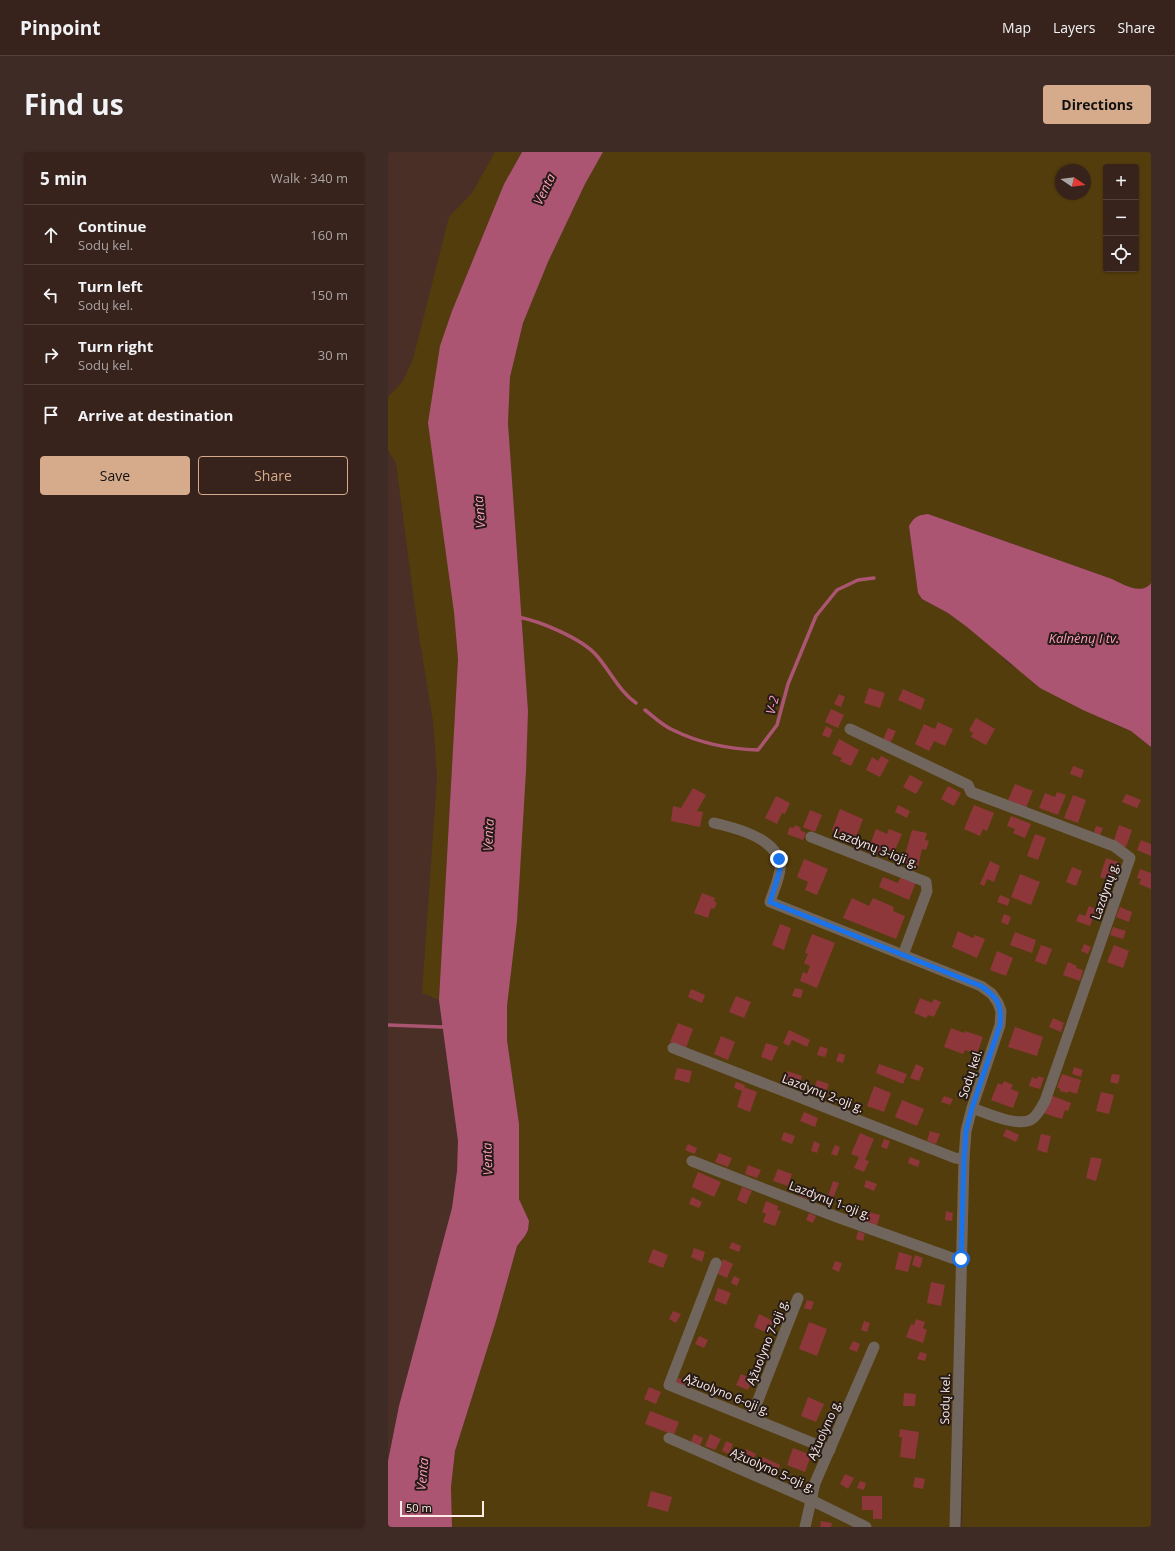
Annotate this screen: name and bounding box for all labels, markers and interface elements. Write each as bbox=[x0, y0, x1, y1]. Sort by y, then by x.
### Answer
text: Pinpoint bbox=[20, 15, 101, 41]
text: Map bbox=[1002, 18, 1031, 37]
text: Layers bbox=[1053, 18, 1095, 37]
text: Share bbox=[1117, 18, 1155, 37]
text: Find us bbox=[24, 85, 124, 123]
button: Directions bbox=[1043, 85, 1151, 124]
north arrow bbox=[1055, 164, 1091, 200]
map controls bbox=[1103, 164, 1139, 272]
button: + bbox=[1103, 164, 1139, 200]
text: 5 min bbox=[40, 167, 87, 190]
text: Walk · 340 m bbox=[271, 169, 348, 187]
water label: Venta bbox=[529, 170, 560, 208]
button: − bbox=[1103, 200, 1139, 236]
text: Continue bbox=[78, 216, 146, 236]
icon: ahead bbox=[40, 224, 62, 246]
text: 160 m bbox=[310, 226, 348, 244]
text: Sodų kel. bbox=[78, 236, 133, 254]
button: locate bbox=[1103, 236, 1139, 272]
text: Turn left bbox=[78, 276, 143, 296]
icon: left bbox=[40, 284, 62, 306]
text: 150 m bbox=[310, 286, 348, 304]
text: Sodų kel. bbox=[78, 296, 133, 314]
text: Turn right bbox=[78, 336, 153, 356]
icon: right bbox=[40, 344, 62, 366]
text: 30 m bbox=[318, 346, 348, 364]
text: Sodų kel. bbox=[78, 356, 133, 374]
icon: arrive bbox=[40, 404, 62, 426]
text: Arrive at destination bbox=[78, 405, 233, 425]
button: Save bbox=[40, 456, 190, 495]
button: Share bbox=[198, 456, 348, 495]
water label: Venta bbox=[469, 494, 489, 529]
water label: Kalnėnų I tv. bbox=[1049, 629, 1119, 647]
water label: V-2 bbox=[761, 694, 783, 716]
water label: Venta bbox=[478, 818, 498, 852]
street label: Lazdynų 3-ioji g. bbox=[831, 824, 921, 872]
route end bbox=[770, 850, 788, 868]
street label: Lazdynų g. bbox=[1087, 860, 1123, 922]
street label: Sodų kel. bbox=[954, 1047, 986, 1101]
street label: Lazdynų 2-oji g. bbox=[780, 1070, 866, 1116]
water label: Venta bbox=[477, 1142, 497, 1176]
street label: Lazdynų 1-oji g. bbox=[787, 1177, 873, 1223]
route start bbox=[952, 1250, 970, 1268]
street label: Ąžuolyno 7-oji g. bbox=[742, 1296, 792, 1388]
street label: Ąžuolyno 6-oji g. bbox=[681, 1369, 773, 1419]
street label: Sodų kel. bbox=[936, 1373, 954, 1425]
street label: Ąžuolyno g. bbox=[803, 1397, 845, 1463]
street label: Ąžuolyno 5-oji g. bbox=[728, 1444, 818, 1496]
water label: Venta bbox=[412, 1456, 432, 1491]
scale bar bbox=[400, 1499, 484, 1518]
text: 50 m bbox=[406, 1500, 432, 1515]

